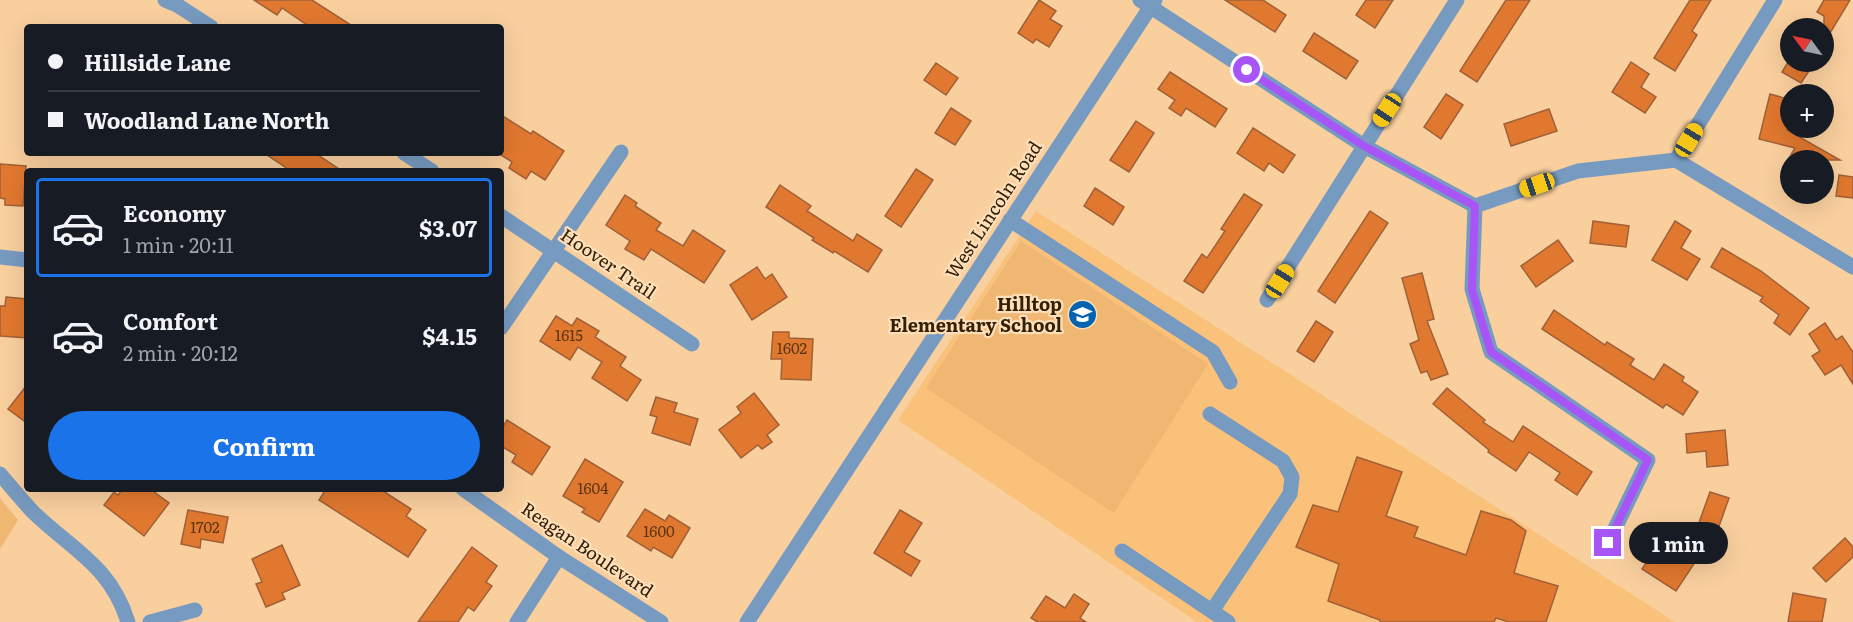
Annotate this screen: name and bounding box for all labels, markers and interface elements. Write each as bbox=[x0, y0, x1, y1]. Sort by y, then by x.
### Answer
north arrow bbox=[1780, 18, 1834, 72]
map controls bbox=[1780, 18, 1834, 204]
text: Hillside Lane bbox=[84, 45, 231, 78]
route start bbox=[1233, 56, 1260, 83]
button: + bbox=[1780, 84, 1834, 138]
car bbox=[1370, 90, 1404, 130]
text: Woodland Lane North bbox=[84, 103, 330, 136]
car bbox=[1672, 120, 1706, 160]
street label: West Lincoln Road bbox=[938, 135, 1047, 283]
button: − bbox=[1780, 150, 1834, 204]
car bbox=[1517, 171, 1557, 199]
text: Economy bbox=[123, 196, 226, 229]
icon: car bbox=[51, 201, 105, 255]
text: $3.07 bbox=[419, 211, 477, 244]
street label: Hoover Trail bbox=[556, 221, 662, 305]
text: 1 min · 20:11 bbox=[123, 229, 234, 259]
car bbox=[1263, 261, 1297, 301]
place label: Hilltop Elementary School bbox=[890, 290, 1062, 338]
school or university icon: Hilltop Elementary School bbox=[1067, 299, 1099, 331]
text: Comfort bbox=[123, 304, 218, 337]
icon: car bbox=[51, 309, 105, 363]
text: $4.15 bbox=[422, 319, 477, 352]
house number: 1615 bbox=[555, 323, 583, 346]
house number: 1602 bbox=[777, 336, 808, 359]
text: 2 min · 20:12 bbox=[123, 337, 238, 367]
button: Confirm bbox=[48, 411, 480, 480]
house number: 1604 bbox=[577, 476, 609, 499]
street label: Reagan Boulevard bbox=[516, 494, 659, 603]
house number: 1702 bbox=[190, 515, 220, 538]
house number: 1600 bbox=[643, 519, 675, 542]
callout: 1 min bbox=[1629, 522, 1728, 564]
text: 1 min bbox=[1652, 528, 1705, 558]
route end bbox=[1594, 529, 1621, 556]

